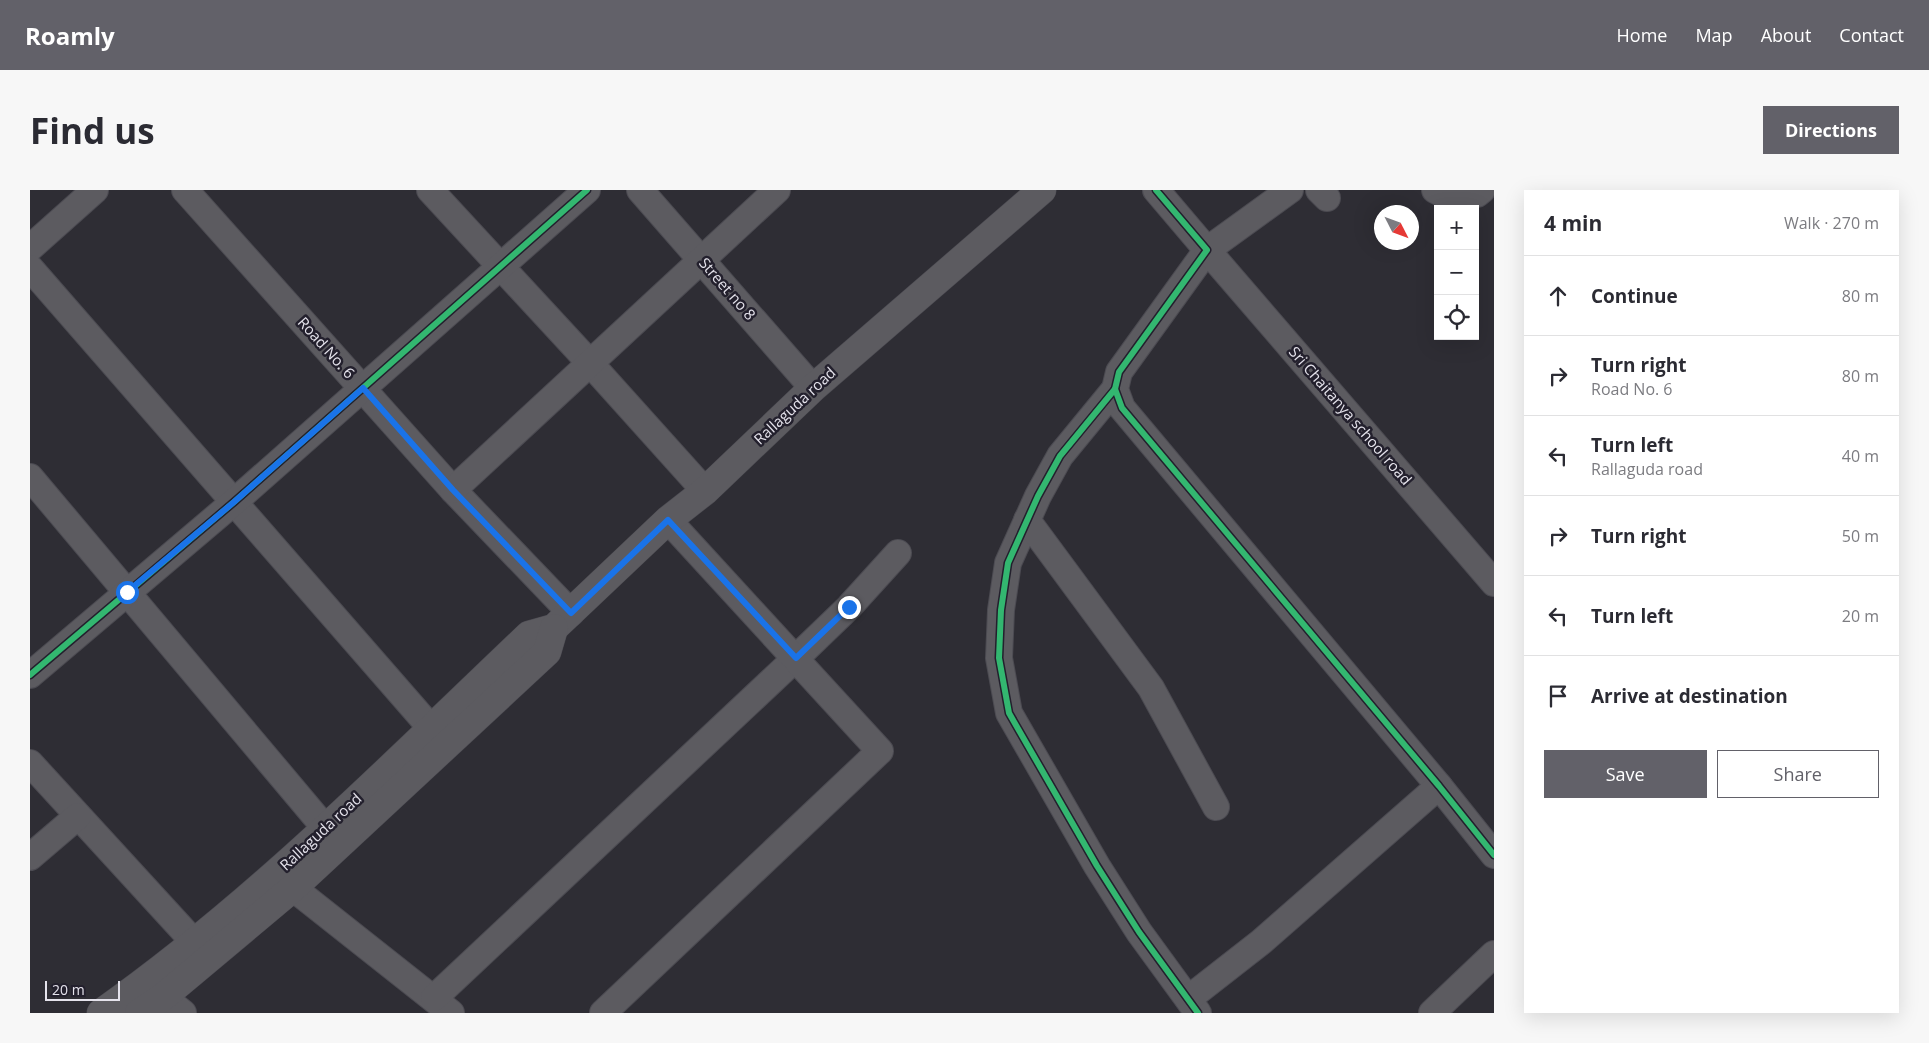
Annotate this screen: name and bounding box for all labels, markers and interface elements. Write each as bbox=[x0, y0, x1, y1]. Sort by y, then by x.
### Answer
text: Roamly bbox=[25, 19, 115, 52]
text: Home bbox=[1617, 23, 1667, 47]
text: Map bbox=[1695, 23, 1733, 47]
text: About bbox=[1761, 23, 1811, 47]
text: Contact bbox=[1839, 23, 1904, 47]
button: Directions bbox=[1763, 106, 1899, 154]
text: Find us bbox=[30, 107, 155, 154]
north arrow bbox=[1374, 205, 1419, 250]
map controls bbox=[1434, 205, 1479, 340]
button: + bbox=[1434, 205, 1479, 250]
text: 4 min bbox=[1544, 209, 1602, 237]
text: Walk · 270 m bbox=[1784, 212, 1879, 234]
button: − bbox=[1434, 250, 1479, 295]
street label: Street no 8 bbox=[695, 253, 760, 324]
icon: ahead bbox=[1544, 282, 1572, 310]
text: Continue bbox=[1591, 283, 1678, 309]
text: 80 m bbox=[1842, 285, 1879, 307]
button: locate bbox=[1434, 295, 1479, 340]
street label: Road No. 6 bbox=[294, 312, 360, 382]
street label: Sri Chaitanya school road bbox=[1285, 342, 1416, 489]
text: Turn right bbox=[1591, 352, 1686, 378]
street label: Rallaguda road bbox=[749, 362, 840, 448]
icon: right bbox=[1544, 362, 1572, 390]
text: 80 m bbox=[1842, 365, 1879, 387]
text: Road No. 6 bbox=[1591, 378, 1673, 400]
text: Turn left bbox=[1591, 432, 1673, 458]
icon: left bbox=[1544, 442, 1572, 470]
text: 40 m bbox=[1842, 445, 1879, 467]
text: Rallaguda road bbox=[1591, 458, 1703, 480]
icon: right bbox=[1544, 522, 1572, 550]
text: Turn right bbox=[1591, 523, 1686, 549]
text: 50 m bbox=[1842, 525, 1879, 547]
route start bbox=[116, 581, 139, 604]
route end bbox=[838, 596, 861, 619]
icon: left bbox=[1544, 602, 1572, 630]
text: Turn left bbox=[1591, 603, 1673, 629]
text: 20 m bbox=[1842, 605, 1879, 627]
icon: arrive bbox=[1544, 682, 1572, 710]
text: Arrive at destination bbox=[1591, 683, 1788, 709]
button: Save bbox=[1544, 750, 1707, 798]
button: Share bbox=[1717, 750, 1879, 798]
street label: Rallaguda road bbox=[275, 788, 366, 874]
scale bar bbox=[45, 978, 120, 1001]
text: 20 m bbox=[52, 980, 85, 999]

